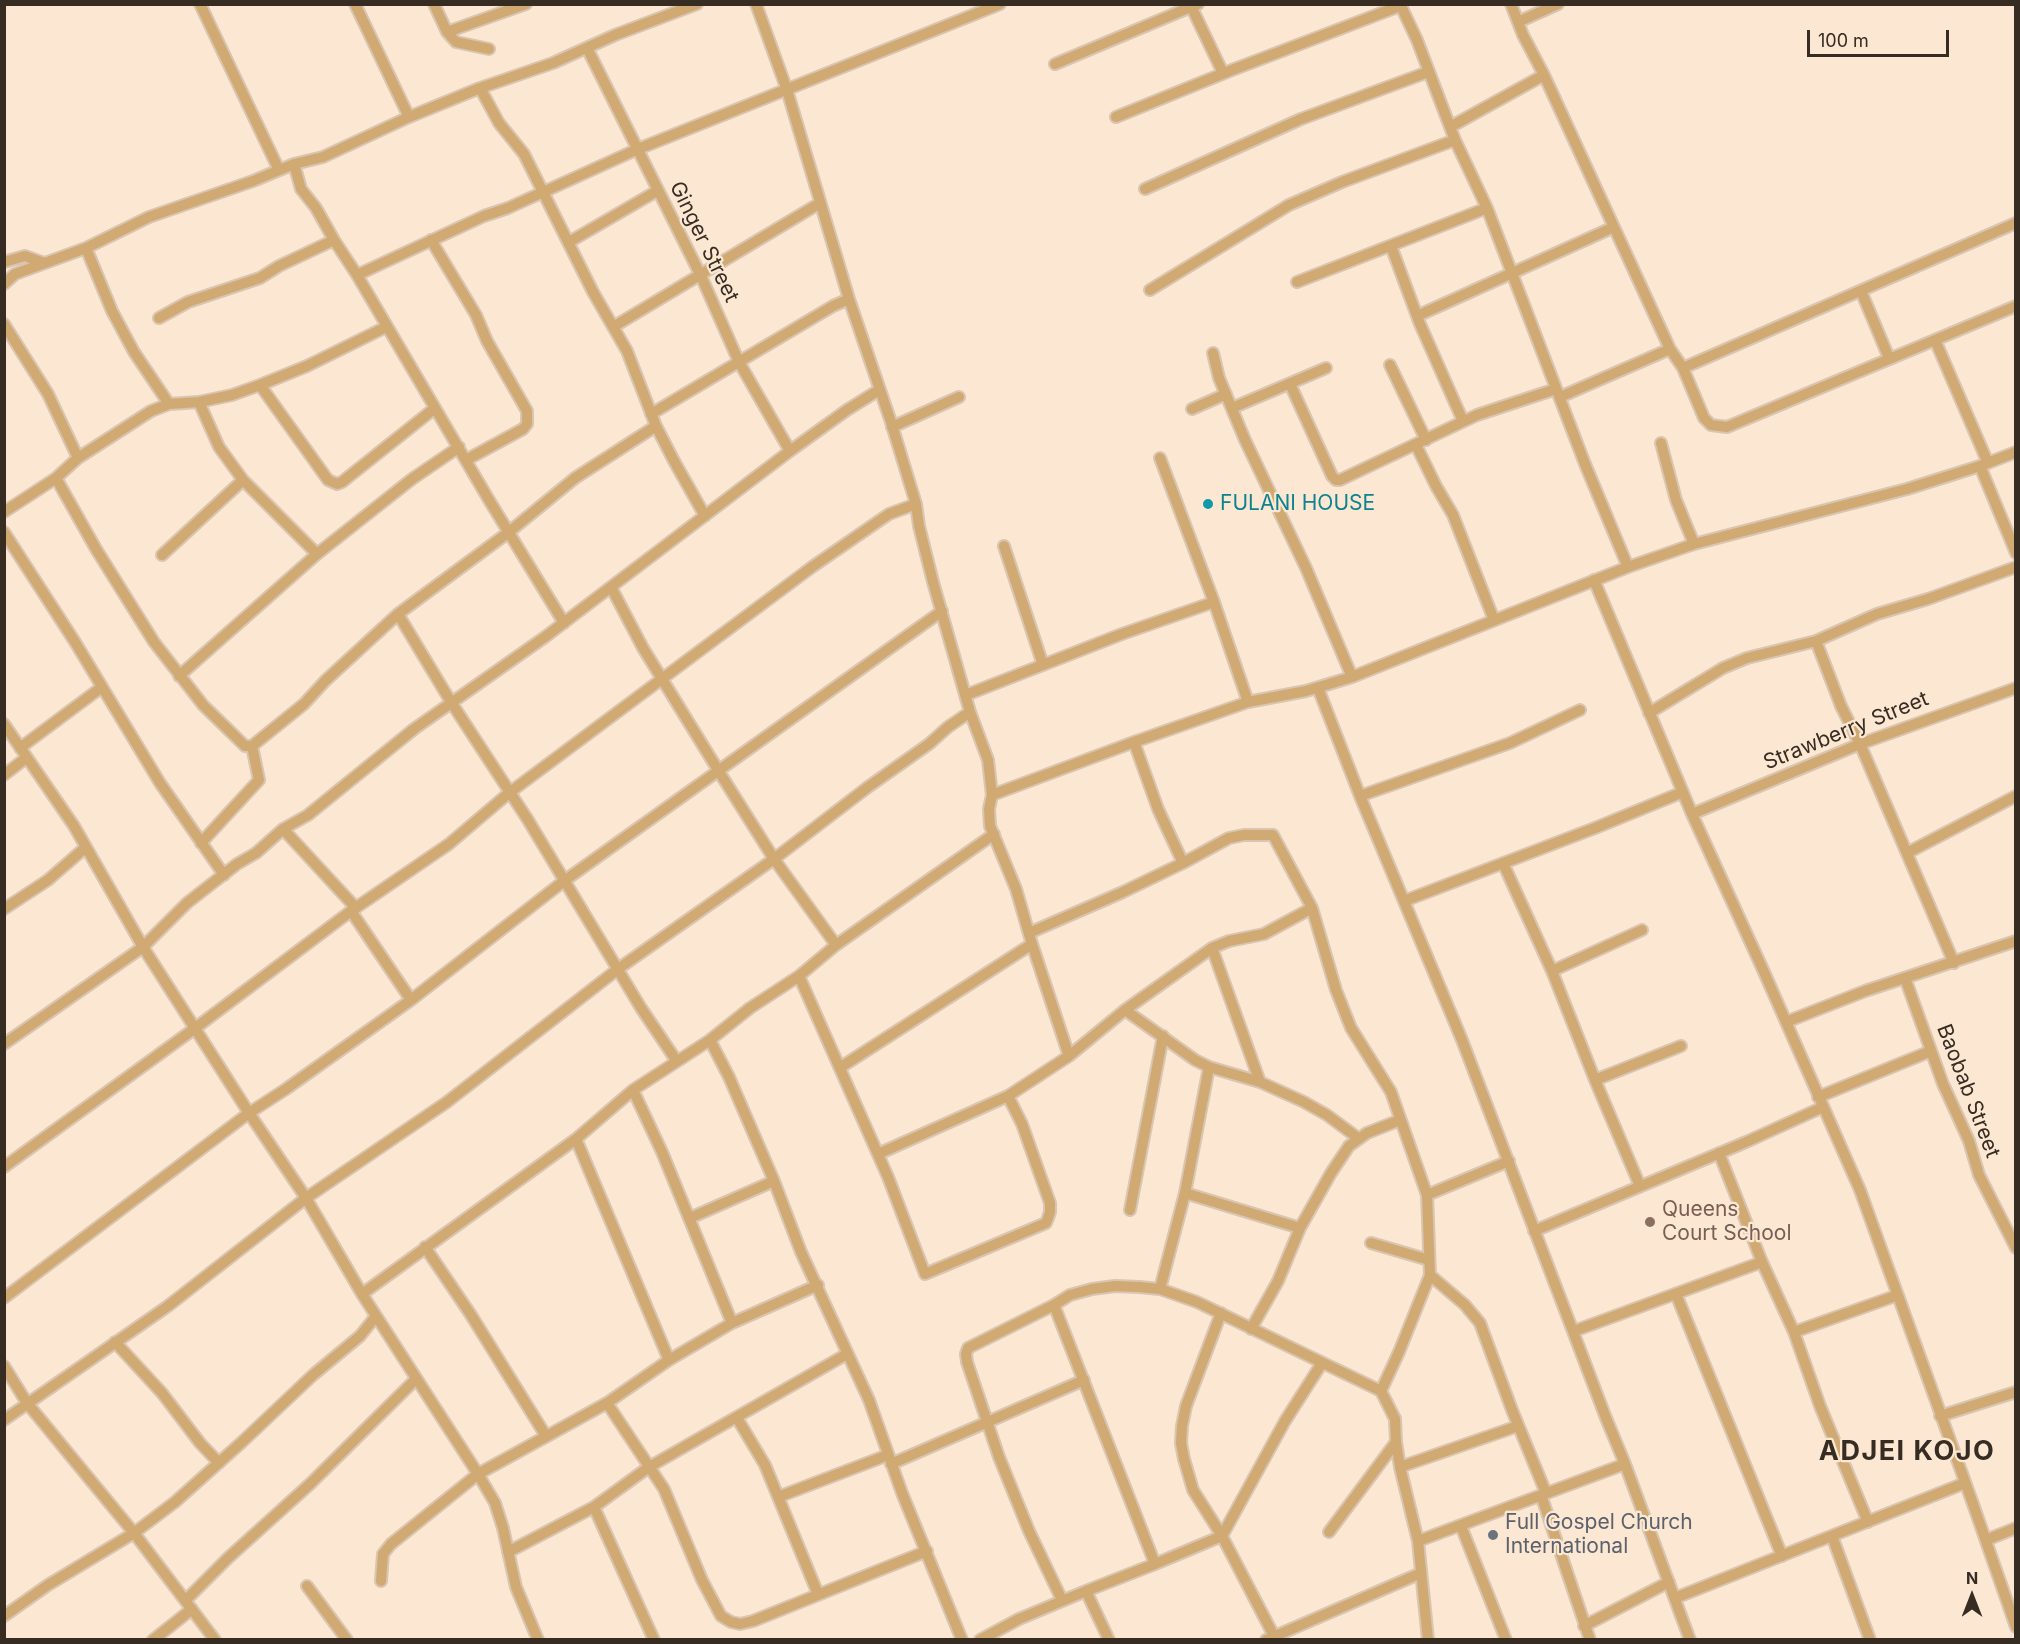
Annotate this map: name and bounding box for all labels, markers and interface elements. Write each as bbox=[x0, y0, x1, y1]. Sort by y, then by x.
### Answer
scale bar bbox=[1810, 18, 1952, 56]
text: 100 m bbox=[1818, 30, 1869, 51]
street label: Ginger Street bbox=[664, 177, 744, 307]
place label: FULANI HOUSE bbox=[1220, 491, 1375, 517]
marker: FULANI HOUSE bbox=[1201, 497, 1215, 511]
street label: Strawberry Street bbox=[1760, 686, 1932, 776]
street label: Baobab Street bbox=[1931, 1021, 2005, 1161]
place label: Queens Court School bbox=[1662, 1197, 1792, 1247]
marker: Queens Court School bbox=[1643, 1215, 1657, 1229]
district label: ADJEI KOJO bbox=[1819, 1436, 1995, 1468]
place label: Full Gospel Church International bbox=[1505, 1510, 1693, 1560]
marker: Full Gospel Church International bbox=[1486, 1528, 1500, 1542]
north arrow bbox=[1942, 1566, 2002, 1626]
text: N bbox=[1966, 1568, 1978, 1588]

